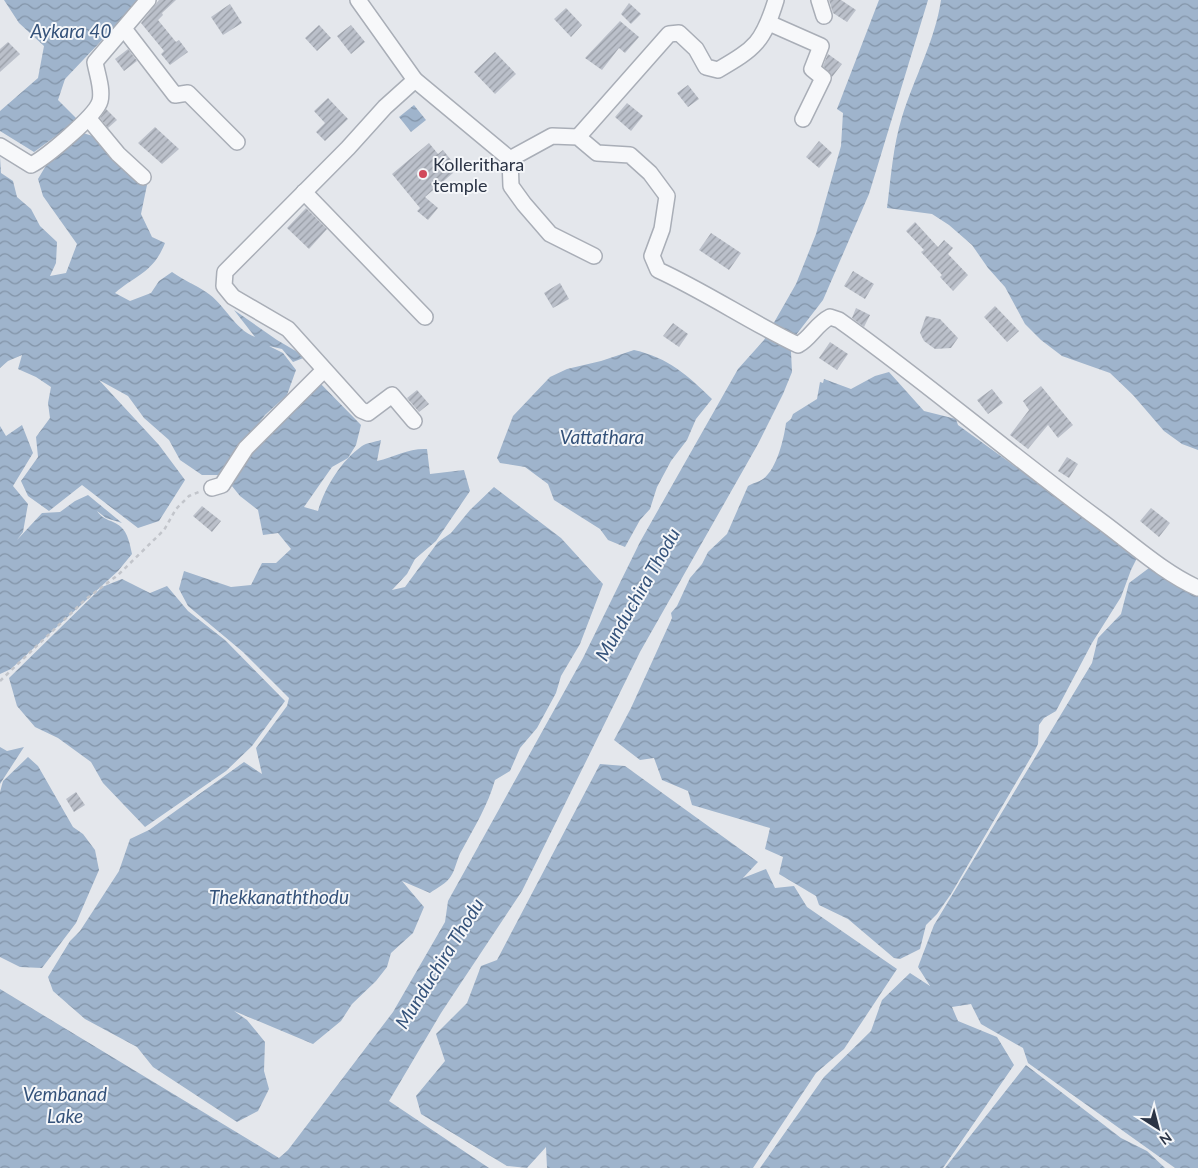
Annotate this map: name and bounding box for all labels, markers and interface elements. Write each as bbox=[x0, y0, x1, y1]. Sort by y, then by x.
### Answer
water label: Aykara 40 bbox=[30, 19, 111, 42]
place label: Kollerithara temple bbox=[433, 153, 524, 196]
marker: Kollerithara temple bbox=[417, 168, 429, 180]
water label: Vattathara bbox=[560, 425, 644, 448]
water label: Munduchira Thodu bbox=[590, 524, 684, 664]
water label: Thekkanaththodu bbox=[209, 885, 349, 908]
water label: Munduchira Thodu bbox=[390, 894, 488, 1032]
water label: Vembanad Lake bbox=[23, 1082, 107, 1127]
north arrow bbox=[1133, 1103, 1183, 1153]
text: N bbox=[1157, 1129, 1175, 1149]

